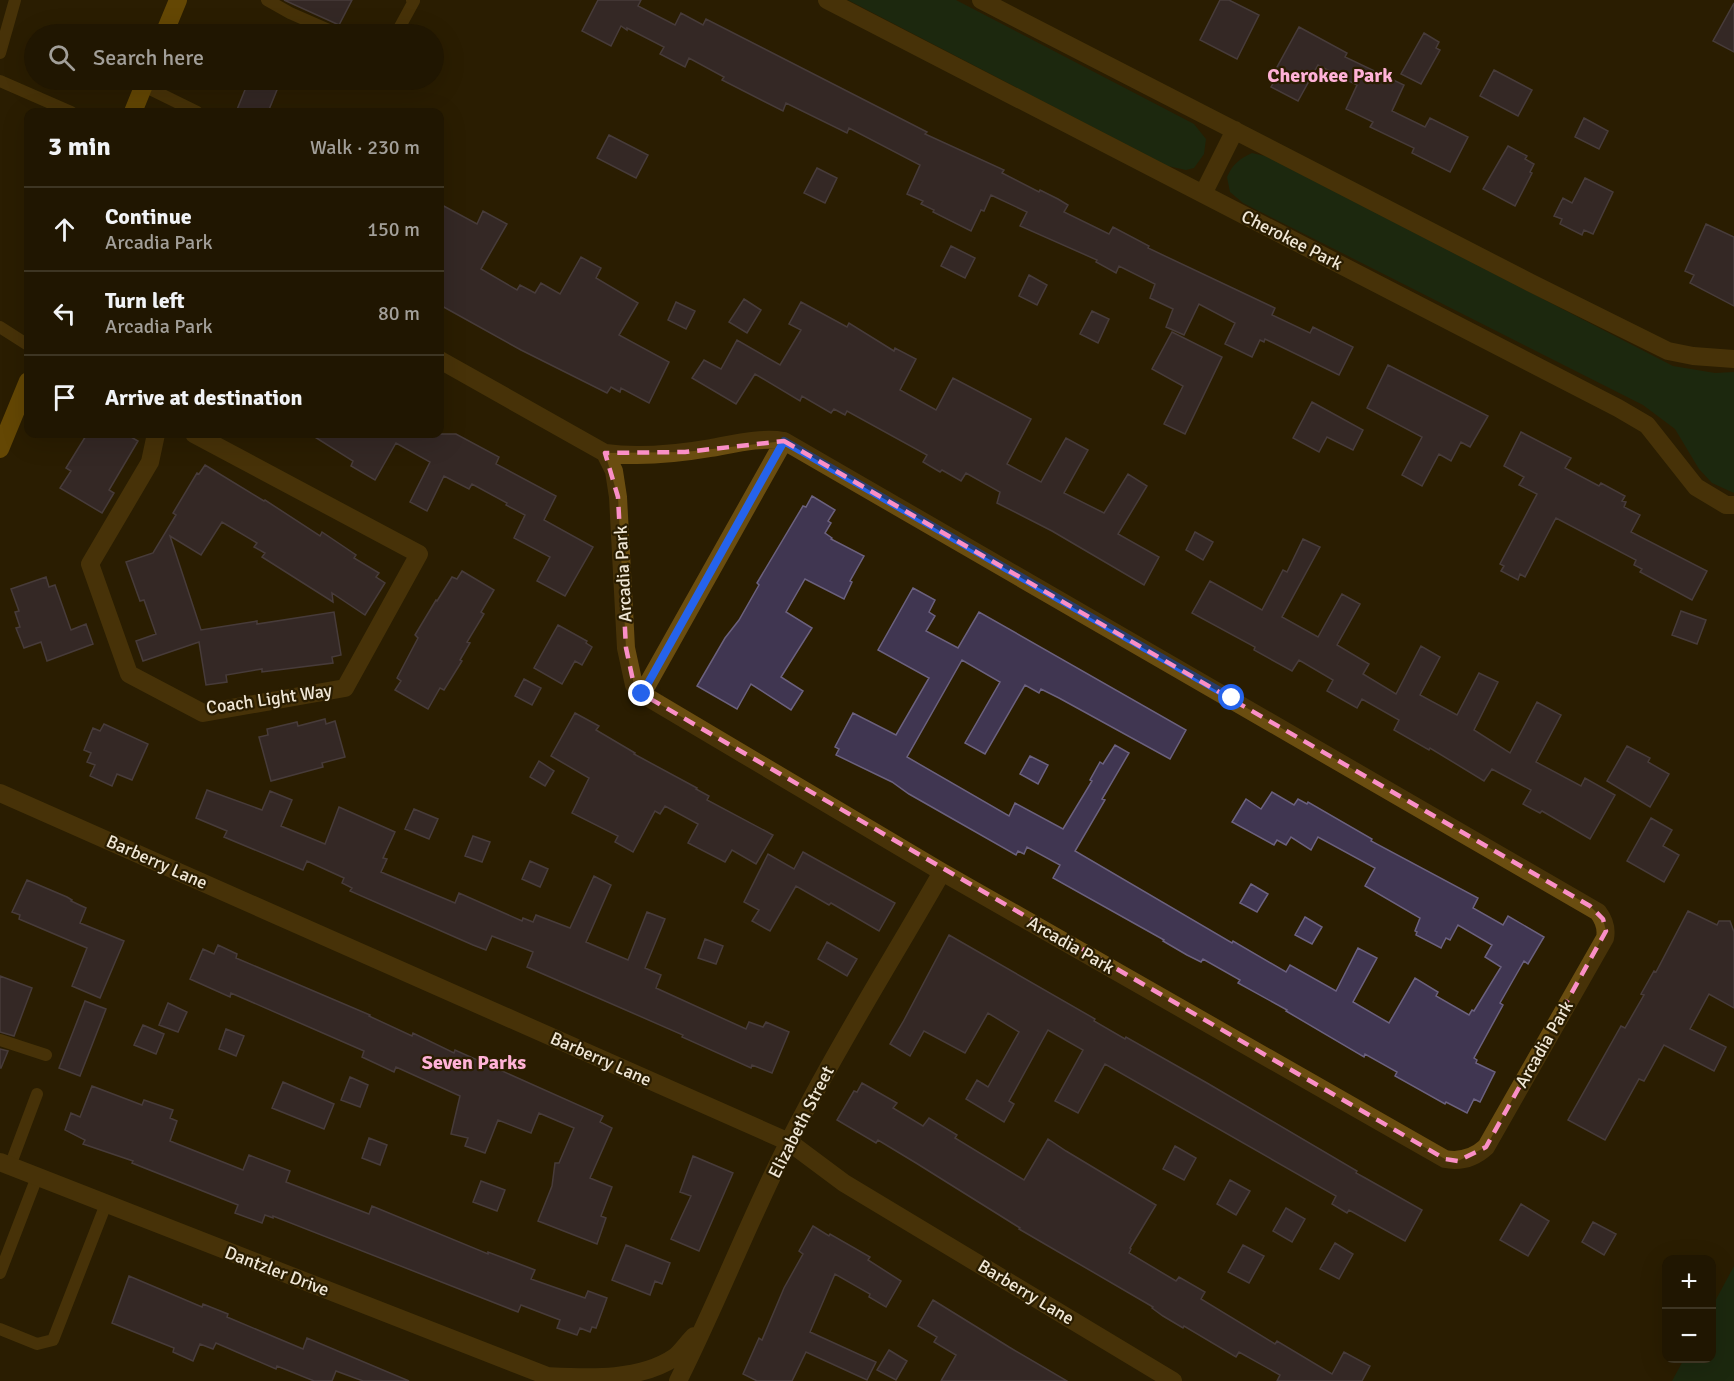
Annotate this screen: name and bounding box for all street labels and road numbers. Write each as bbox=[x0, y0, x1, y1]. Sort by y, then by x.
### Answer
street label: Cherokee Park bbox=[1238, 205, 1346, 275]
street label: Arcadia Park bbox=[609, 525, 637, 623]
street label: Coach Light Way bbox=[205, 679, 334, 719]
street label: Barberry Lane bbox=[103, 830, 211, 894]
street label: Arcadia Park bbox=[1024, 911, 1118, 979]
street label: Arcadia Park bbox=[1510, 997, 1578, 1091]
street label: Barberry Lane bbox=[547, 1027, 655, 1091]
street label: Elizabeth Street bbox=[763, 1062, 839, 1182]
street label: Dantzler Drive bbox=[222, 1241, 332, 1301]
street label: Barberry Lane bbox=[974, 1255, 1078, 1329]

